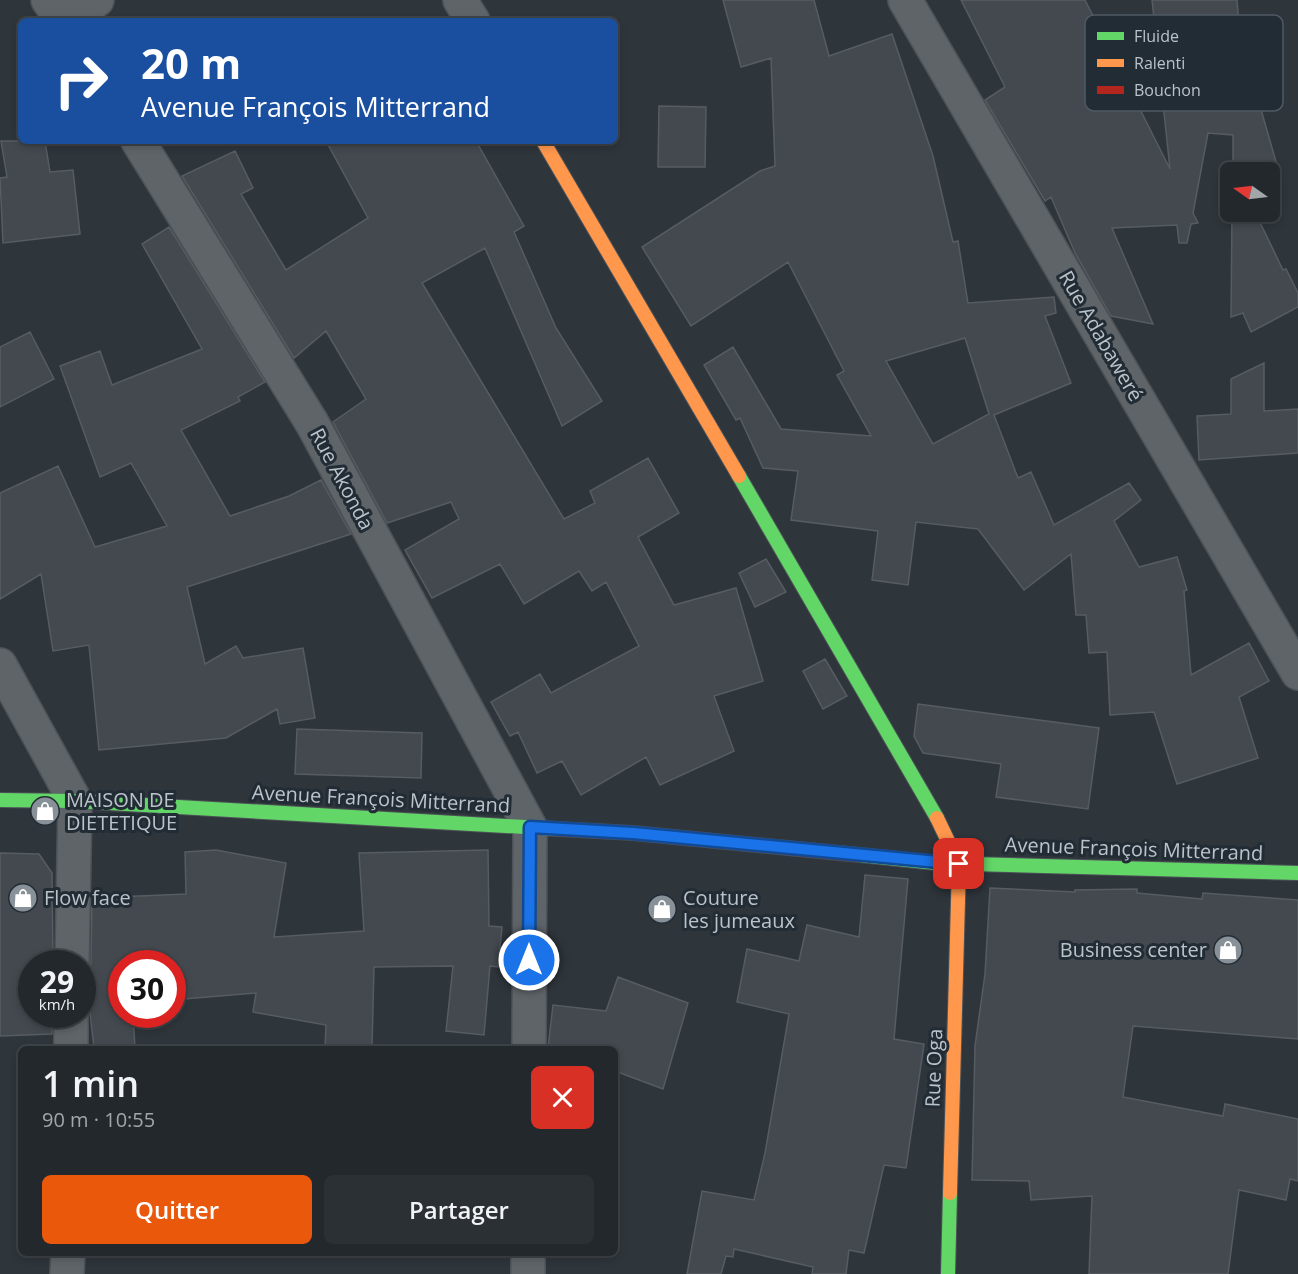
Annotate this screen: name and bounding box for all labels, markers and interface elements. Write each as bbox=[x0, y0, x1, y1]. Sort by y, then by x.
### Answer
legend bbox=[1085, 15, 1283, 111]
text: Fluide bbox=[1134, 25, 1179, 47]
text: 20 m bbox=[141, 34, 241, 91]
icon: right bbox=[42, 42, 120, 120]
text: Ralenti bbox=[1134, 52, 1185, 74]
text: Bouchon bbox=[1134, 79, 1201, 101]
text: Avenue François Mitterrand bbox=[141, 88, 490, 125]
north arrow bbox=[1220, 162, 1280, 222]
map controls bbox=[1220, 162, 1280, 222]
street label: Rue Adabaweré bbox=[1053, 266, 1150, 406]
street label: Rue Akonda bbox=[304, 423, 381, 534]
street label: Avenue François Mitterrand bbox=[251, 778, 511, 819]
place label: MAISON DE DIETETIQUE bbox=[66, 786, 177, 836]
shop icon: MAISON DE DIETETIQUE bbox=[29, 795, 61, 827]
street label: Avenue François Mitterrand bbox=[1004, 830, 1264, 867]
pin bbox=[933, 838, 984, 889]
icon: arrive bbox=[942, 847, 975, 880]
shop icon: Flow face bbox=[7, 882, 39, 914]
place label: Flow face bbox=[44, 884, 131, 911]
place label: Couture les jumeaux bbox=[683, 884, 795, 934]
shop icon: Couture les jumeaux bbox=[646, 893, 678, 925]
position arrow bbox=[497, 928, 561, 992]
shop icon: Business center bbox=[1212, 934, 1244, 966]
place label: Business center bbox=[1060, 936, 1207, 963]
speed limit sign: 30 bbox=[108, 950, 186, 1028]
text: 29 bbox=[40, 961, 74, 1002]
text: km/h bbox=[39, 994, 75, 1014]
street label: Rue Oga bbox=[919, 1028, 948, 1108]
text: 1 min bbox=[42, 1059, 139, 1108]
button: close bbox=[531, 1066, 594, 1129]
text: 90 m · 10:55 bbox=[42, 1106, 155, 1133]
button: Quitter bbox=[42, 1175, 312, 1244]
button: Partager bbox=[324, 1175, 594, 1244]

